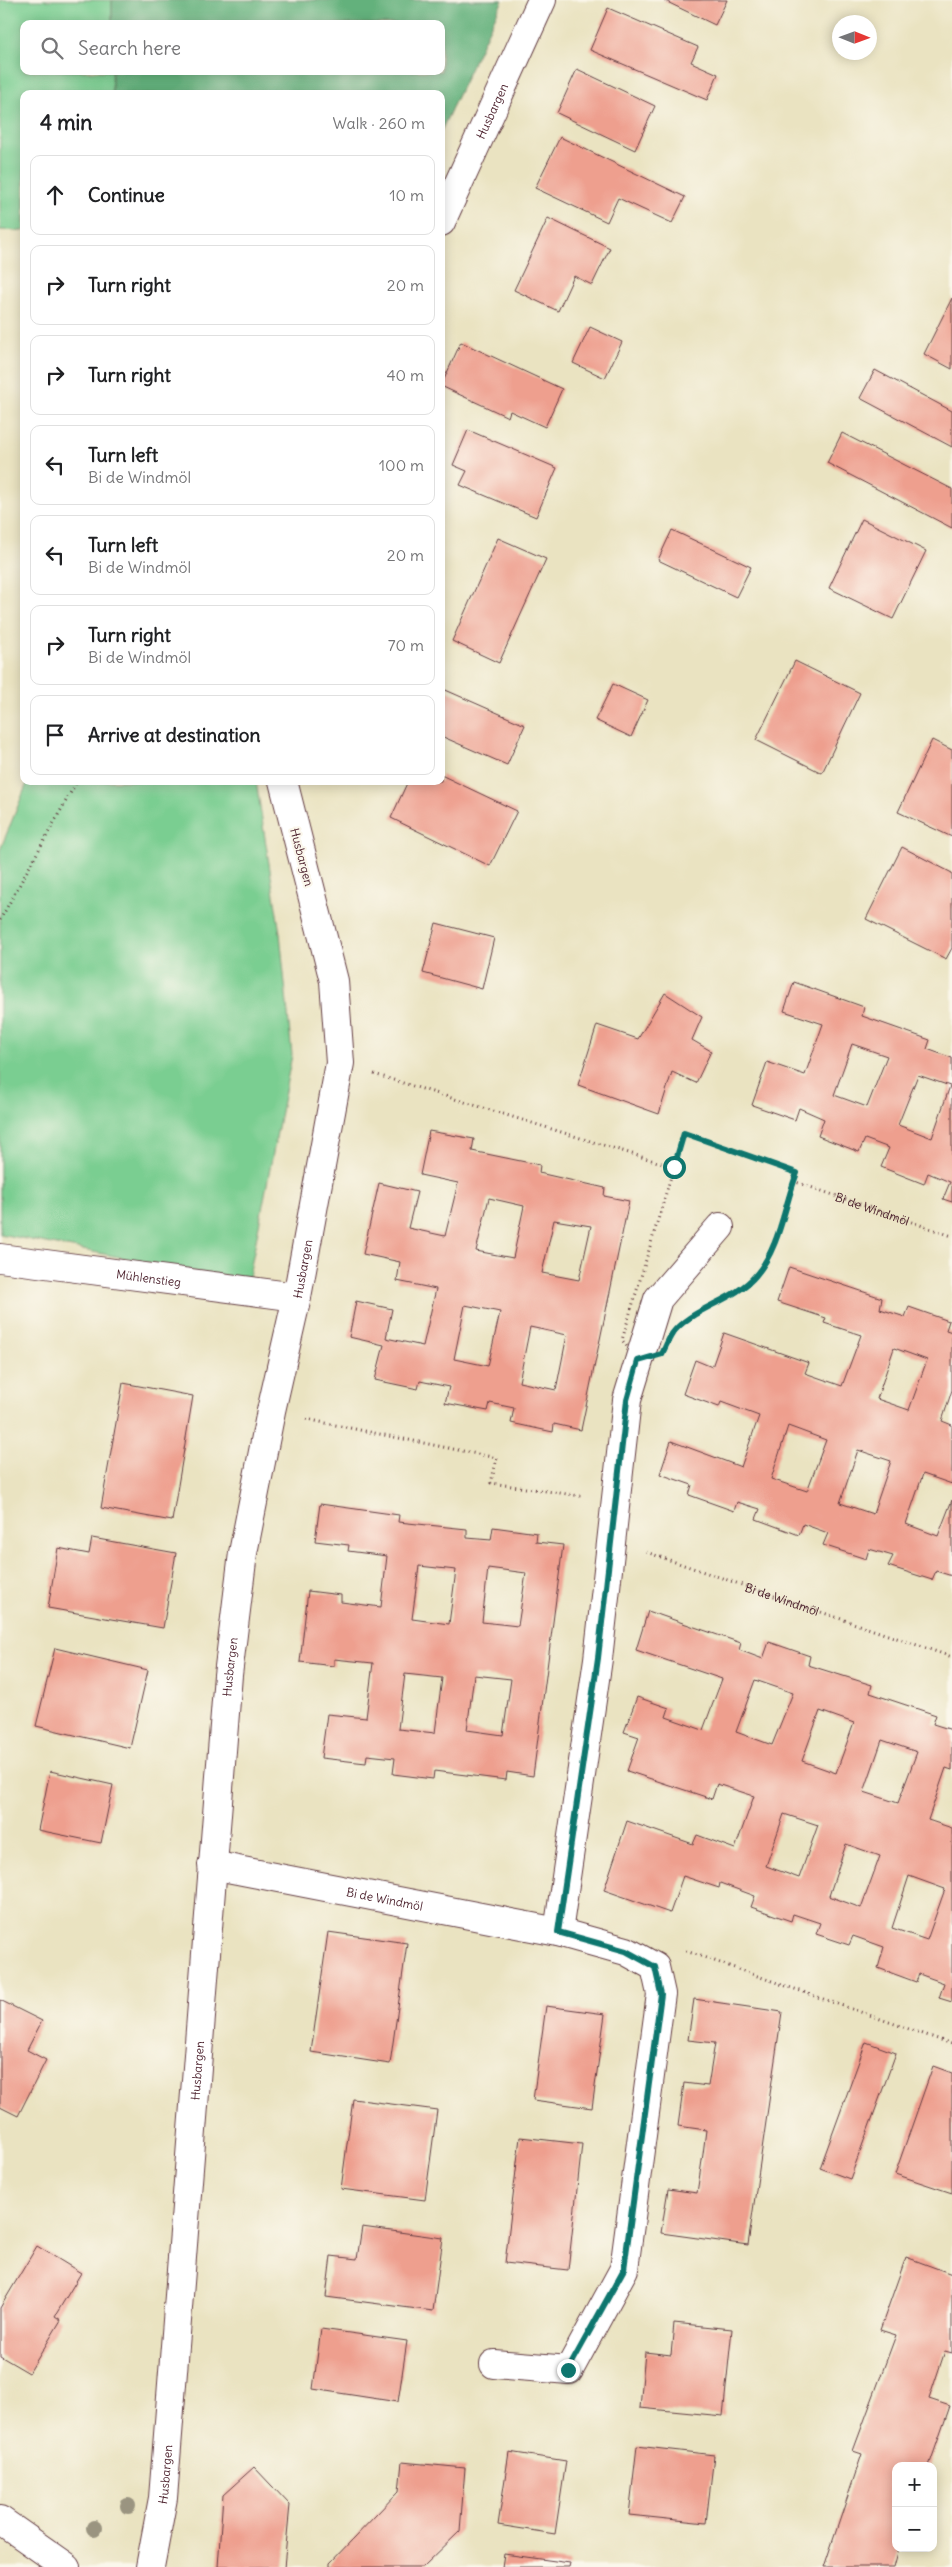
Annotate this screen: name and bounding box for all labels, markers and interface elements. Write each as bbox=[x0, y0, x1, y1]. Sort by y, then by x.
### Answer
north arrow bbox=[832, 15, 877, 60]
search box bbox=[20, 20, 445, 75]
icon: search bbox=[38, 34, 66, 62]
text: Search here bbox=[78, 36, 181, 60]
street label: Husbargen bbox=[472, 81, 511, 141]
text: 4 min bbox=[40, 109, 92, 136]
text: Walk · 260 m bbox=[333, 113, 425, 133]
icon: ahead bbox=[41, 181, 69, 209]
text: Continue bbox=[88, 183, 165, 207]
text: 10 m bbox=[389, 185, 424, 205]
icon: right bbox=[41, 271, 69, 299]
text: Turn right bbox=[88, 273, 171, 297]
text: 20 m bbox=[387, 275, 424, 295]
icon: right bbox=[41, 361, 69, 389]
text: Turn right bbox=[88, 363, 171, 387]
text: 40 m bbox=[386, 365, 424, 385]
text: Turn left bbox=[88, 443, 158, 467]
icon: left bbox=[41, 451, 69, 479]
text: 100 m bbox=[379, 455, 424, 475]
text: Bi de Windmöl bbox=[88, 467, 191, 487]
text: Turn left bbox=[88, 533, 158, 557]
icon: left bbox=[41, 541, 69, 569]
text: 20 m bbox=[387, 545, 424, 565]
text: Bi de Windmöl bbox=[88, 557, 191, 577]
text: Turn right bbox=[88, 623, 171, 647]
icon: right bbox=[41, 631, 69, 659]
text: 70 m bbox=[388, 635, 424, 655]
text: Bi de Windmöl bbox=[88, 647, 191, 667]
icon: arrive bbox=[41, 721, 69, 749]
text: Arrive at destination bbox=[88, 723, 261, 747]
street label: Husbargen bbox=[287, 826, 317, 888]
route start bbox=[663, 1156, 686, 1179]
street label: Bi de Windmöl bbox=[833, 1189, 911, 1228]
street label: Husbargen bbox=[289, 1238, 315, 1299]
street label: Mühlenstieg bbox=[115, 1266, 182, 1289]
street label: Bi de Windmöl bbox=[743, 1579, 821, 1618]
street label: Husbargen bbox=[219, 1636, 240, 1697]
street label: Bi de Windmöl bbox=[345, 1884, 424, 1913]
street label: Husbargen bbox=[187, 2040, 207, 2101]
route end bbox=[557, 2359, 580, 2382]
street label: Husbargen bbox=[155, 2444, 175, 2505]
map controls bbox=[892, 2462, 937, 2552]
button: + bbox=[892, 2462, 937, 2507]
button: − bbox=[892, 2507, 937, 2552]

